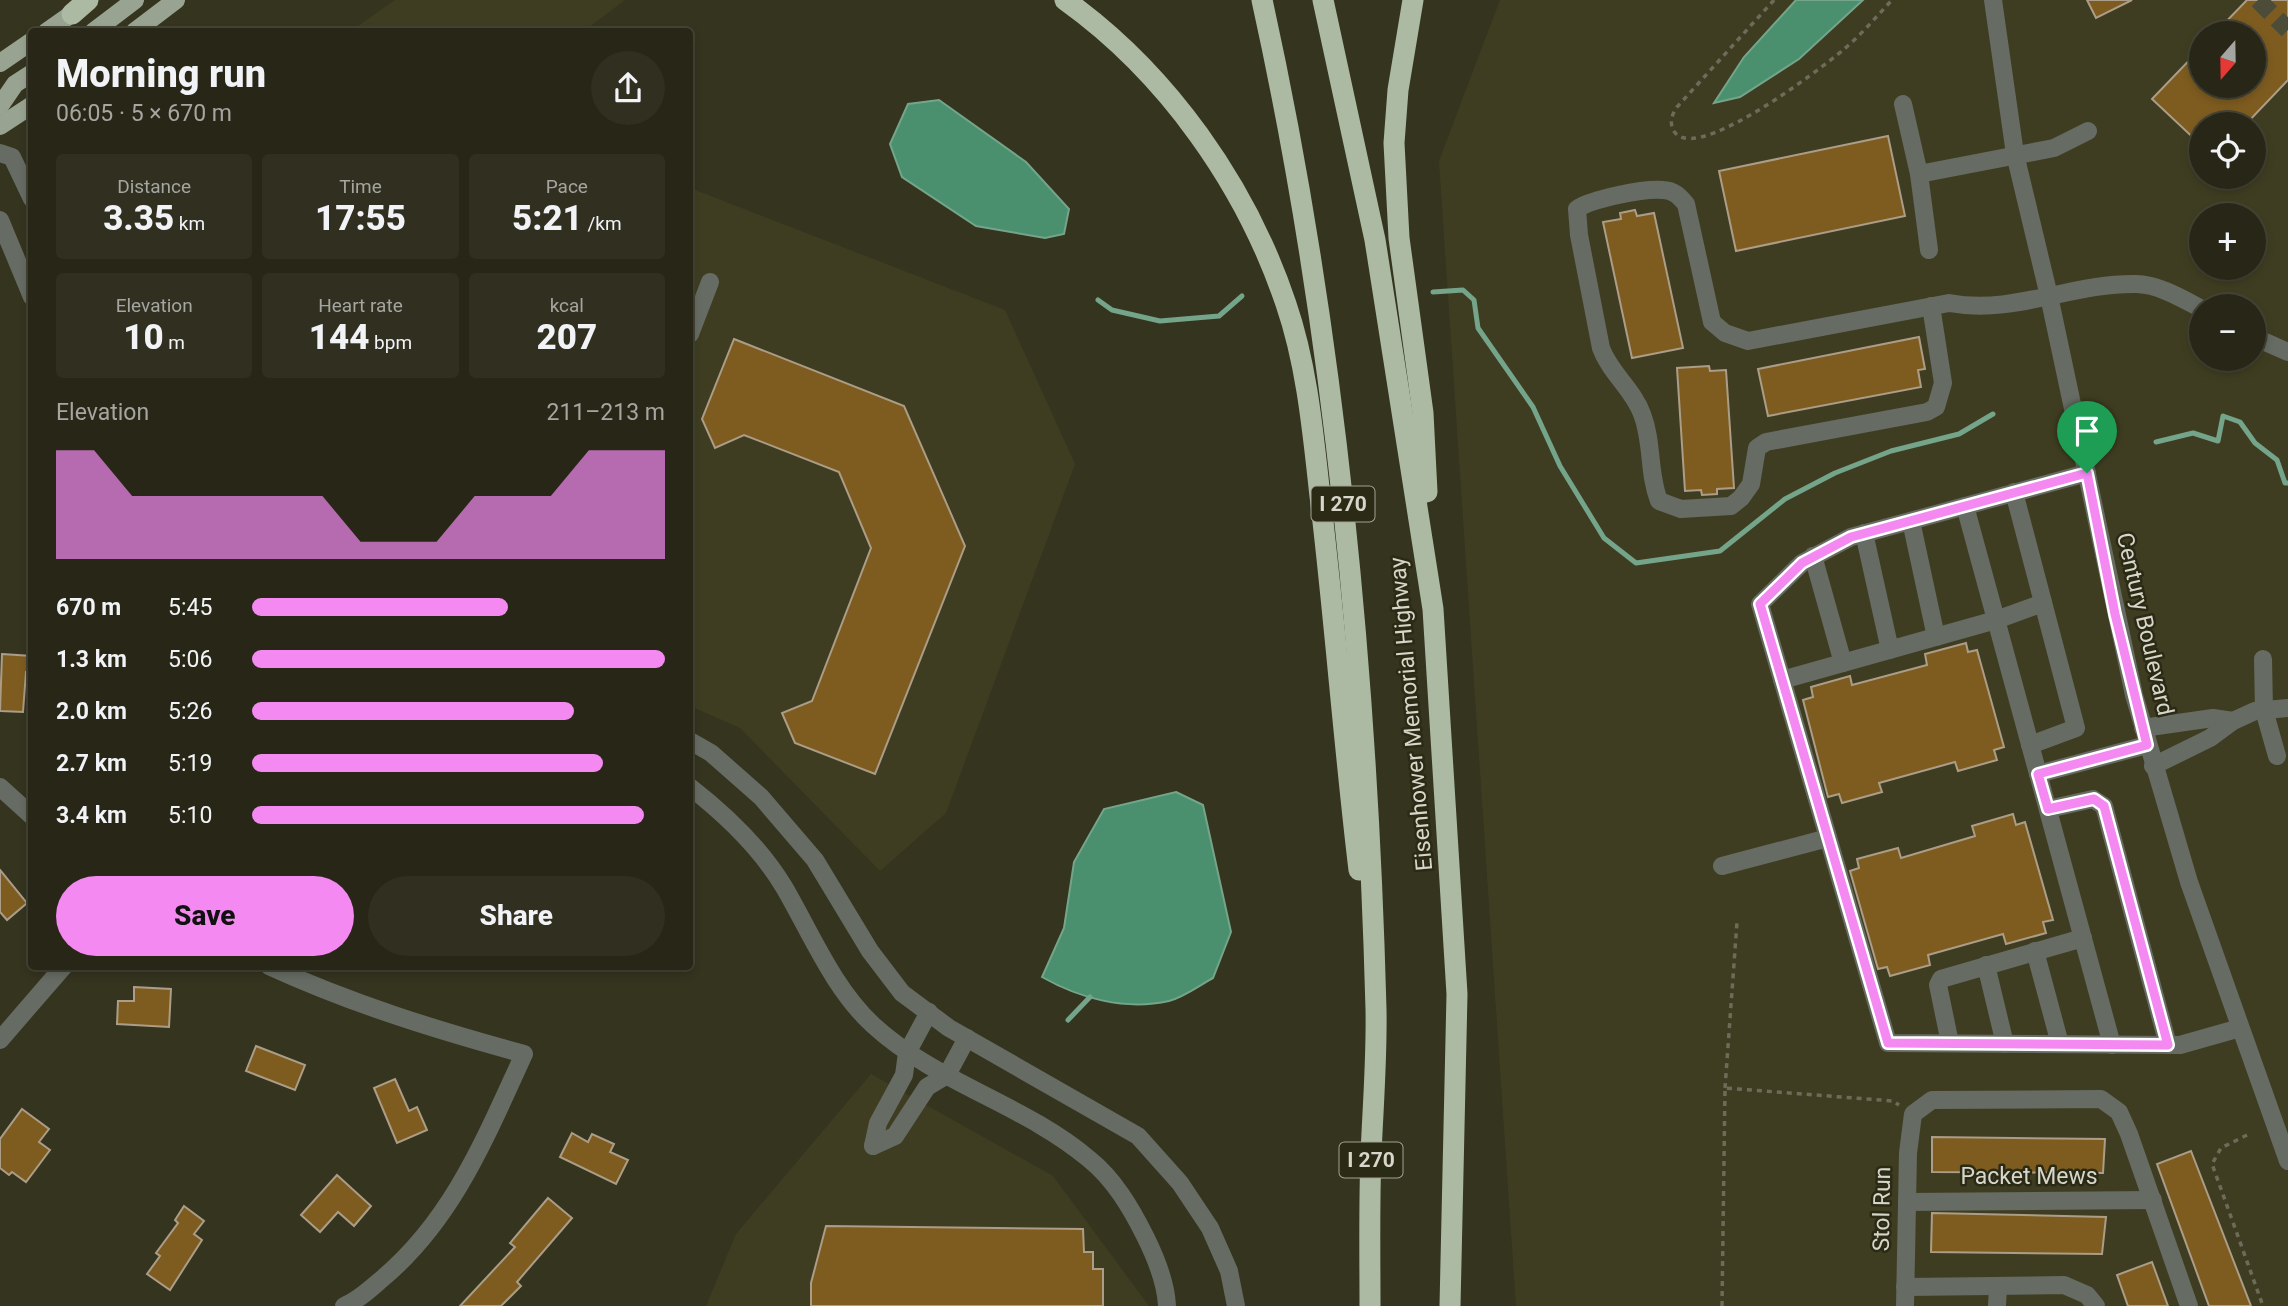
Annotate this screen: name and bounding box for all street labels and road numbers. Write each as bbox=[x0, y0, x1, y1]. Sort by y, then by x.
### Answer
road number: I 270 bbox=[1312, 486, 1374, 522]
street label: Century Boulevard bbox=[2111, 530, 2179, 718]
street label: Eisenhower Memorial Highway bbox=[1384, 556, 1438, 872]
road number: I 270 bbox=[1340, 1142, 1402, 1178]
street label: Packet Mews bbox=[1960, 1163, 2098, 1190]
street label: Stol Run bbox=[1868, 1166, 1896, 1252]

